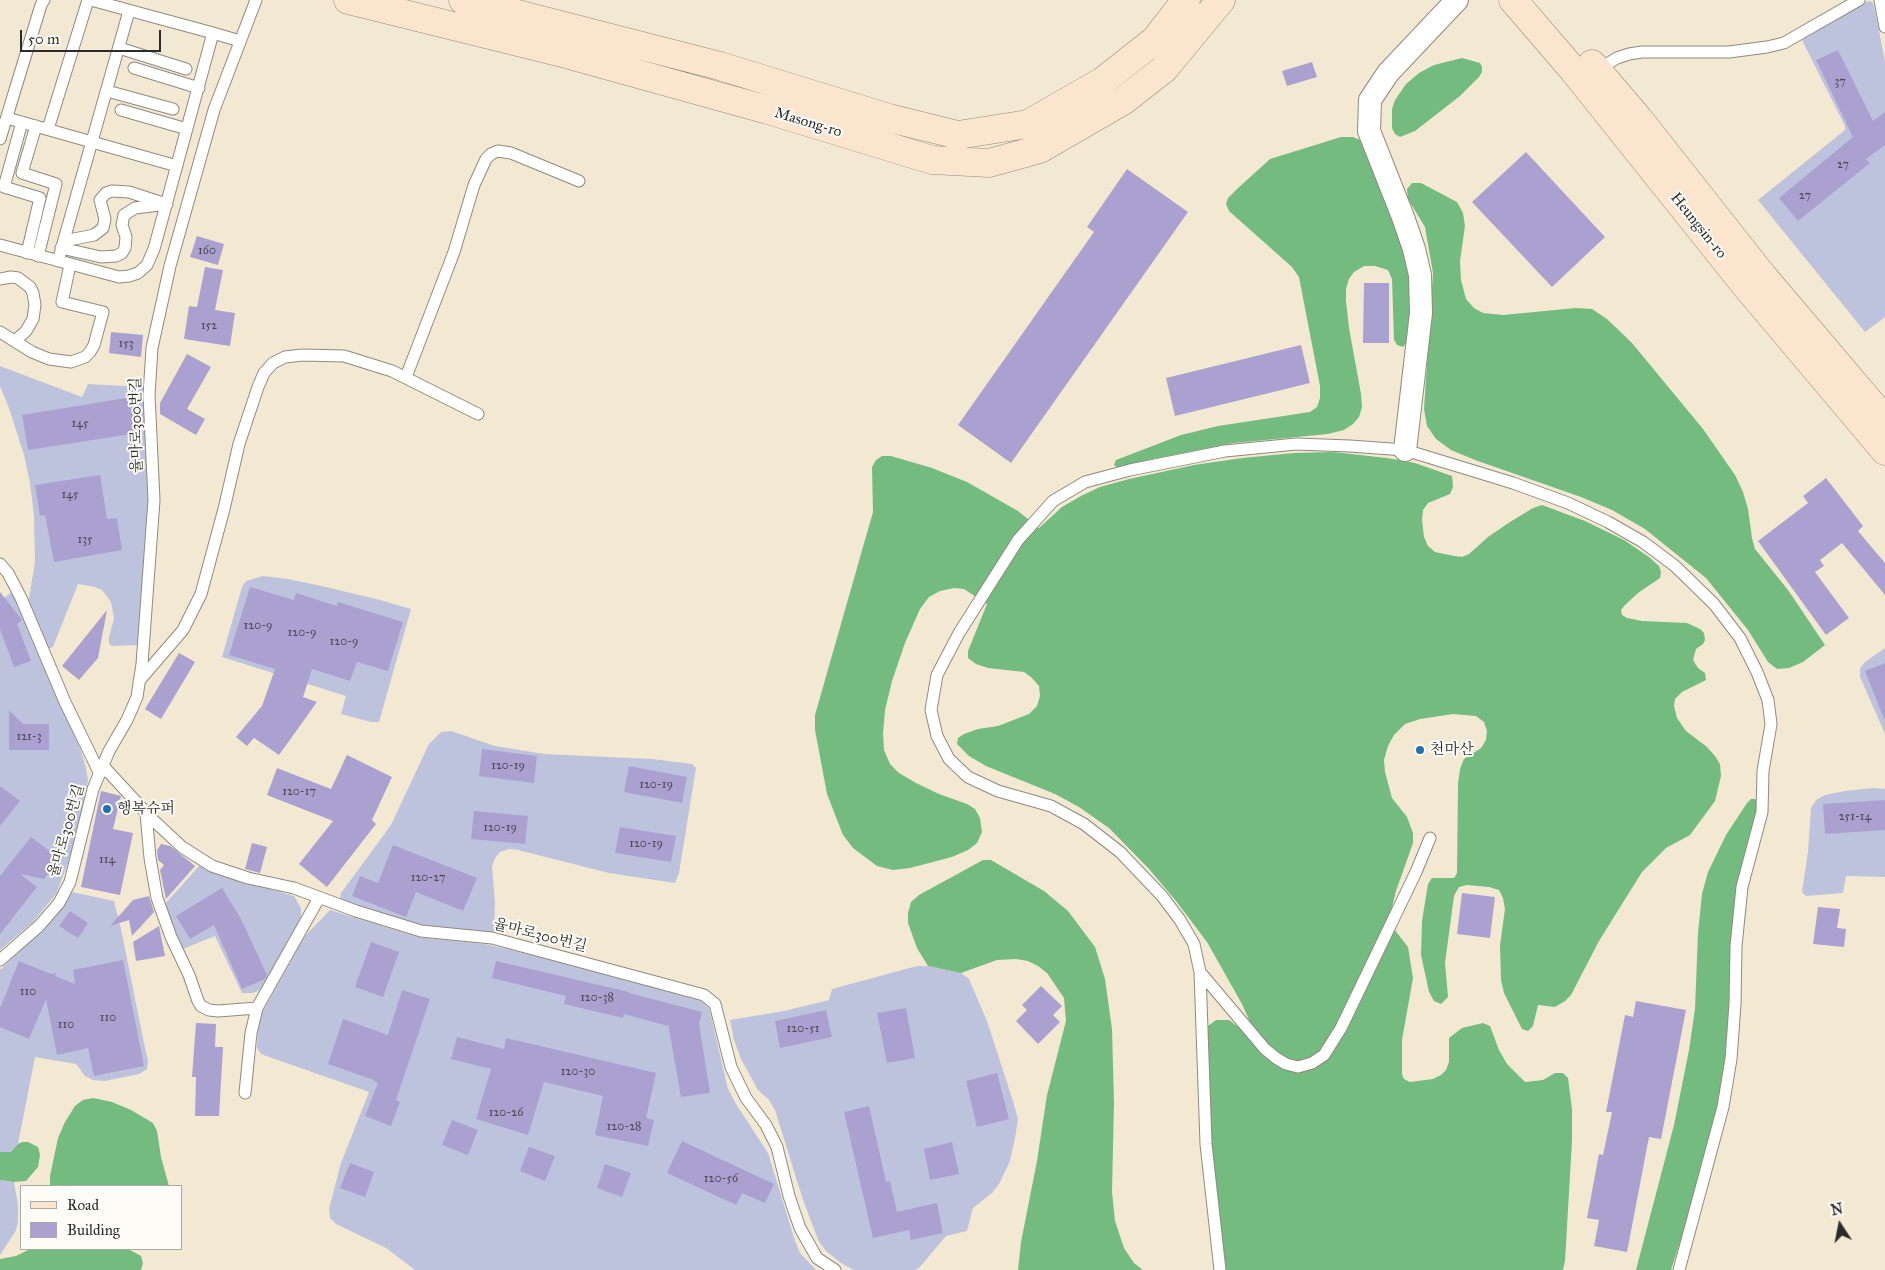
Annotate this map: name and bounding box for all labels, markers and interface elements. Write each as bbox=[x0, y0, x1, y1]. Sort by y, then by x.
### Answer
scale bar bbox=[22, 20, 164, 52]
text: 50 m bbox=[28, 30, 60, 48]
house number: 37 bbox=[1834, 75, 1846, 89]
street label: Masong-ro bbox=[772, 104, 844, 142]
house number: 27 bbox=[1837, 158, 1849, 172]
house number: 27 bbox=[1799, 189, 1811, 203]
street label: Heungsin-ro bbox=[1666, 190, 1730, 262]
house number: 160 bbox=[198, 244, 216, 258]
house number: 152 bbox=[201, 319, 217, 333]
house number: 153 bbox=[118, 337, 134, 351]
street label: 율마로300번길 bbox=[127, 377, 147, 473]
house number: 145 bbox=[71, 417, 89, 431]
house number: 145 bbox=[61, 488, 79, 502]
house number: 135 bbox=[77, 533, 93, 547]
house number: 120-9 bbox=[243, 619, 273, 633]
house number: 120-9 bbox=[287, 626, 317, 640]
house number: 120-9 bbox=[329, 635, 359, 649]
house number: 121-3 bbox=[16, 730, 42, 744]
place label: 천마산 bbox=[1430, 741, 1473, 759]
marker: 천마산 bbox=[1414, 744, 1426, 756]
house number: 120-19 bbox=[491, 759, 525, 773]
house number: 120-19 bbox=[639, 778, 673, 792]
street label: 율마로300번길 bbox=[45, 782, 89, 880]
house number: 120-17 bbox=[282, 785, 316, 799]
place label: 행복슈퍼 bbox=[117, 800, 175, 818]
marker: 행복슈퍼 bbox=[101, 803, 113, 815]
house number: 251-14 bbox=[1839, 810, 1871, 824]
house number: 120-19 bbox=[483, 821, 517, 835]
house number: 120-19 bbox=[629, 837, 663, 851]
house number: 114 bbox=[99, 853, 115, 867]
house number: 120-27 bbox=[411, 871, 445, 885]
street label: 율마로300번길 bbox=[491, 916, 589, 956]
house number: 110 bbox=[20, 985, 36, 999]
house number: 120-38 bbox=[580, 991, 614, 1005]
house number: 110 bbox=[100, 1011, 116, 1025]
house number: 110 bbox=[58, 1018, 74, 1032]
house number: 120-51 bbox=[787, 1022, 819, 1036]
house number: 120-30 bbox=[561, 1065, 595, 1079]
house number: 120-26 bbox=[489, 1106, 523, 1120]
house number: 120-28 bbox=[607, 1120, 641, 1134]
house number: 120-56 bbox=[704, 1172, 738, 1186]
legend bbox=[20, 1185, 182, 1250]
text: Road bbox=[67, 1196, 99, 1214]
north arrow bbox=[1815, 1200, 1865, 1250]
text: N bbox=[1830, 1200, 1844, 1219]
text: Building bbox=[67, 1221, 120, 1239]

